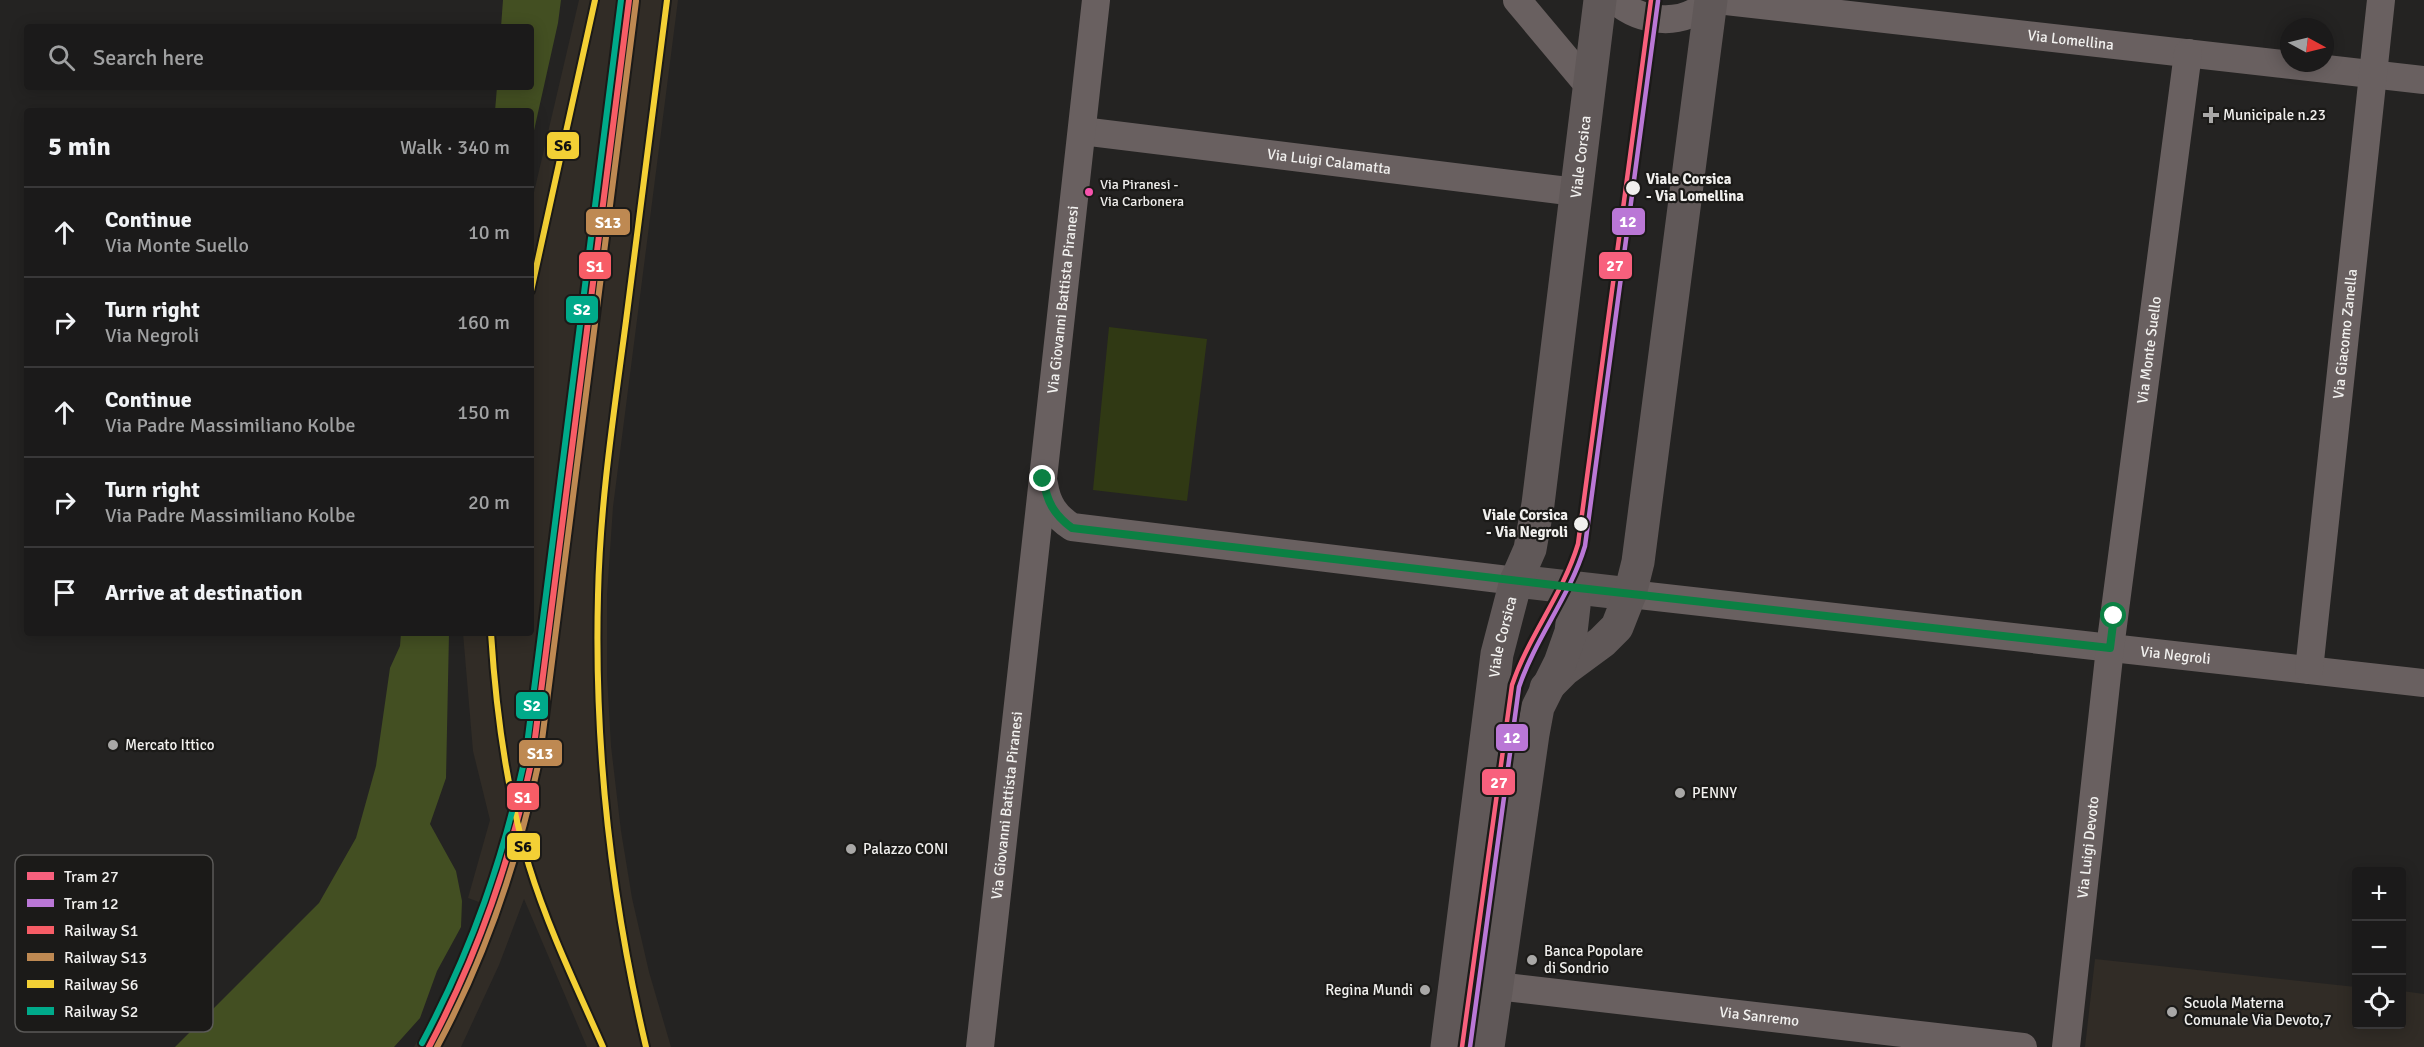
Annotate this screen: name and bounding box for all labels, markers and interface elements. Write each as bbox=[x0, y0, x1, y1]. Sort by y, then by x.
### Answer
north arrow bbox=[2280, 18, 2334, 72]
search box bbox=[24, 24, 534, 90]
street label: Via Lomellina bbox=[2027, 26, 2115, 54]
icon: search bbox=[45, 41, 78, 74]
text: Search here bbox=[93, 44, 204, 71]
place label: Municipale n.23 bbox=[2223, 106, 2326, 124]
marker: Municipale n.23 bbox=[2204, 108, 2218, 122]
street label: Viale Corsica bbox=[1567, 115, 1595, 199]
text: 5 min bbox=[48, 131, 111, 163]
line badge: S6 bbox=[546, 131, 580, 160]
text: Walk · 340 m bbox=[400, 135, 510, 160]
text: S6 bbox=[554, 136, 572, 156]
street label: Via Luigi Calamatta bbox=[1266, 145, 1392, 178]
place label: Viale Corsica - Via Lomellina bbox=[1646, 170, 1744, 205]
place label: Via Piranesi - Via Carbonera bbox=[1100, 176, 1184, 210]
marker: Viale Corsica - Via Lomellina bbox=[1624, 179, 1642, 197]
marker: Via Piranesi - Via Carbonera bbox=[1083, 186, 1095, 198]
street label: Via Giovanni Battista Piranesi bbox=[1043, 205, 1082, 395]
text: Continue bbox=[105, 206, 192, 233]
line badge: 12 bbox=[1611, 207, 1646, 236]
line badge: S13 bbox=[585, 208, 631, 236]
text: 12 bbox=[1619, 212, 1637, 232]
text: S13 bbox=[595, 213, 621, 233]
icon: ahead bbox=[48, 216, 81, 249]
text: 10 m bbox=[468, 220, 510, 245]
text: Via Monte Suello bbox=[105, 233, 249, 258]
line badge: S1 bbox=[578, 251, 612, 280]
line badge: 27 bbox=[1598, 251, 1633, 280]
text: 27 bbox=[1606, 256, 1624, 276]
text: S1 bbox=[586, 257, 604, 277]
street label: Via Giacomo Zanella bbox=[2329, 268, 2361, 400]
line badge: S2 bbox=[565, 295, 599, 324]
street label: Via Monte Suello bbox=[2133, 295, 2165, 405]
text: Turn right bbox=[105, 296, 200, 323]
text: S2 bbox=[573, 300, 591, 320]
icon: right bbox=[48, 306, 81, 339]
text: 160 m bbox=[457, 310, 510, 335]
text: Via Negroli bbox=[105, 323, 199, 348]
text: Continue bbox=[105, 386, 192, 413]
icon: ahead bbox=[48, 396, 81, 429]
text: 150 m bbox=[457, 400, 510, 425]
text: Via Padre Massimiliano Kolbe bbox=[105, 413, 355, 438]
route end bbox=[1029, 465, 1055, 491]
text: Turn right bbox=[105, 476, 200, 503]
icon: right bbox=[48, 486, 81, 519]
text: 20 m bbox=[468, 490, 510, 515]
text: Via Padre Massimiliano Kolbe bbox=[105, 503, 355, 528]
place label: Viale Corsica - Via Negroli bbox=[1483, 506, 1568, 541]
marker: Viale Corsica - Via Negroli bbox=[1572, 515, 1590, 533]
icon: arrive bbox=[48, 576, 81, 609]
text: Arrive at destination bbox=[105, 579, 302, 606]
street label: Viale Corsica bbox=[1485, 594, 1521, 679]
route start bbox=[2100, 602, 2126, 628]
street label: Via Negroli bbox=[2139, 642, 2212, 668]
line badge: S2 bbox=[515, 691, 549, 720]
text: S2 bbox=[523, 696, 541, 716]
street label: Via Giovanni Battista Piranesi bbox=[987, 710, 1026, 900]
line badge: 12 bbox=[1495, 723, 1529, 752]
text: 12 bbox=[1503, 728, 1521, 748]
place label: Mercato Ittico bbox=[125, 736, 215, 754]
marker: Mercato Ittico bbox=[106, 738, 120, 752]
line badge: S13 bbox=[518, 739, 563, 767]
text: S13 bbox=[527, 744, 553, 764]
line badge: 27 bbox=[1481, 768, 1516, 796]
text: 27 bbox=[1490, 773, 1508, 793]
line badge: S1 bbox=[506, 782, 540, 811]
place label: PENNY bbox=[1692, 784, 1737, 802]
marker: PENNY bbox=[1673, 786, 1687, 800]
text: S1 bbox=[514, 788, 532, 808]
street label: Via Luigi Devoto bbox=[2073, 795, 2103, 899]
line badge: S6 bbox=[506, 832, 541, 861]
text: S6 bbox=[514, 837, 532, 857]
place label: Palazzo CONI bbox=[863, 840, 949, 858]
marker: Palazzo CONI bbox=[844, 842, 858, 856]
legend bbox=[15, 855, 213, 1032]
text: Tram 27 bbox=[64, 867, 119, 887]
map controls bbox=[2352, 867, 2406, 1029]
button: + bbox=[2352, 867, 2406, 921]
text: Tram 12 bbox=[64, 894, 119, 914]
text: Railway S1 bbox=[64, 921, 138, 941]
button: − bbox=[2352, 921, 2406, 975]
place label: Banca Popolare di Sondrio bbox=[1544, 942, 1643, 977]
text: Railway S13 bbox=[64, 948, 147, 968]
marker: Banca Popolare di Sondrio bbox=[1525, 953, 1539, 967]
text: Railway S6 bbox=[64, 975, 138, 995]
button: locate bbox=[2352, 975, 2406, 1029]
place label: Regina Mundi bbox=[1325, 981, 1413, 999]
marker: Regina Mundi bbox=[1418, 983, 1432, 997]
place label: Scuola Materna Comunale Via Devoto,7 bbox=[2184, 994, 2332, 1029]
text: Railway S2 bbox=[64, 1002, 138, 1022]
street label: Via Sanremo bbox=[1718, 1003, 1800, 1030]
marker: Scuola Materna Comunale Via Devoto,7 bbox=[2165, 1005, 2179, 1019]

